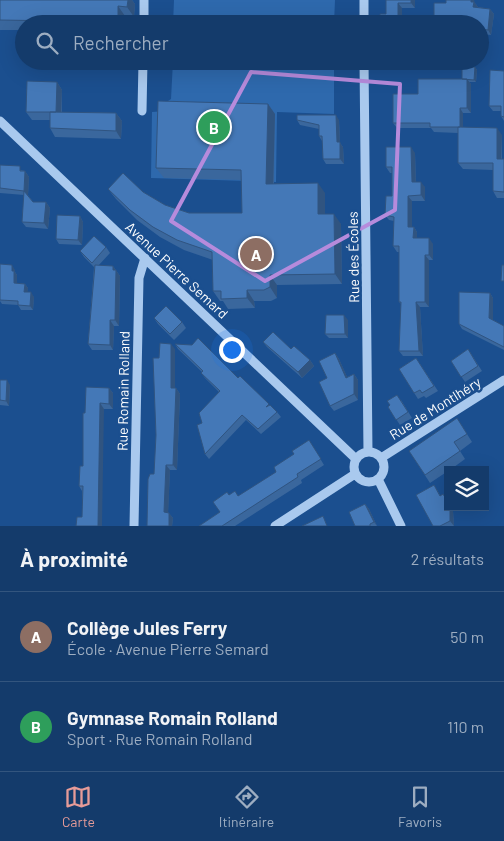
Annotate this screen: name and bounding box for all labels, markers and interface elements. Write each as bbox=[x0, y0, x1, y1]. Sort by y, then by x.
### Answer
search box bbox=[15, 15, 489, 70]
icon: search bbox=[33, 29, 61, 57]
text: Rechercher bbox=[73, 31, 169, 54]
pin: B bbox=[198, 108, 230, 146]
street label: Rue des Écoles bbox=[344, 211, 362, 303]
street label: Avenue Pierre Semard bbox=[122, 218, 232, 322]
pin: A bbox=[240, 235, 272, 273]
street label: Rue Romain Rolland bbox=[113, 331, 133, 451]
your location bbox=[219, 337, 245, 363]
street label: Rue de Montlhéry bbox=[386, 373, 484, 443]
map controls bbox=[444, 466, 489, 511]
button: layers bbox=[444, 466, 489, 511]
text: À proximité bbox=[20, 546, 128, 571]
text: 2 résultats bbox=[411, 549, 484, 568]
text: Collège Jules Ferry bbox=[67, 616, 227, 639]
text: A bbox=[31, 627, 41, 646]
text: 50 m bbox=[450, 627, 484, 646]
text: École · Avenue Pierre Semard bbox=[67, 639, 269, 658]
text: Gymnase Romain Rolland bbox=[67, 706, 278, 729]
text: B bbox=[31, 717, 41, 736]
text: 110 m bbox=[447, 717, 484, 736]
text: Sport · Rue Romain Rolland bbox=[67, 729, 253, 748]
tab: Carte bbox=[62, 783, 95, 830]
tab: Itinéraire bbox=[219, 783, 274, 830]
tab: Favoris bbox=[398, 783, 442, 830]

